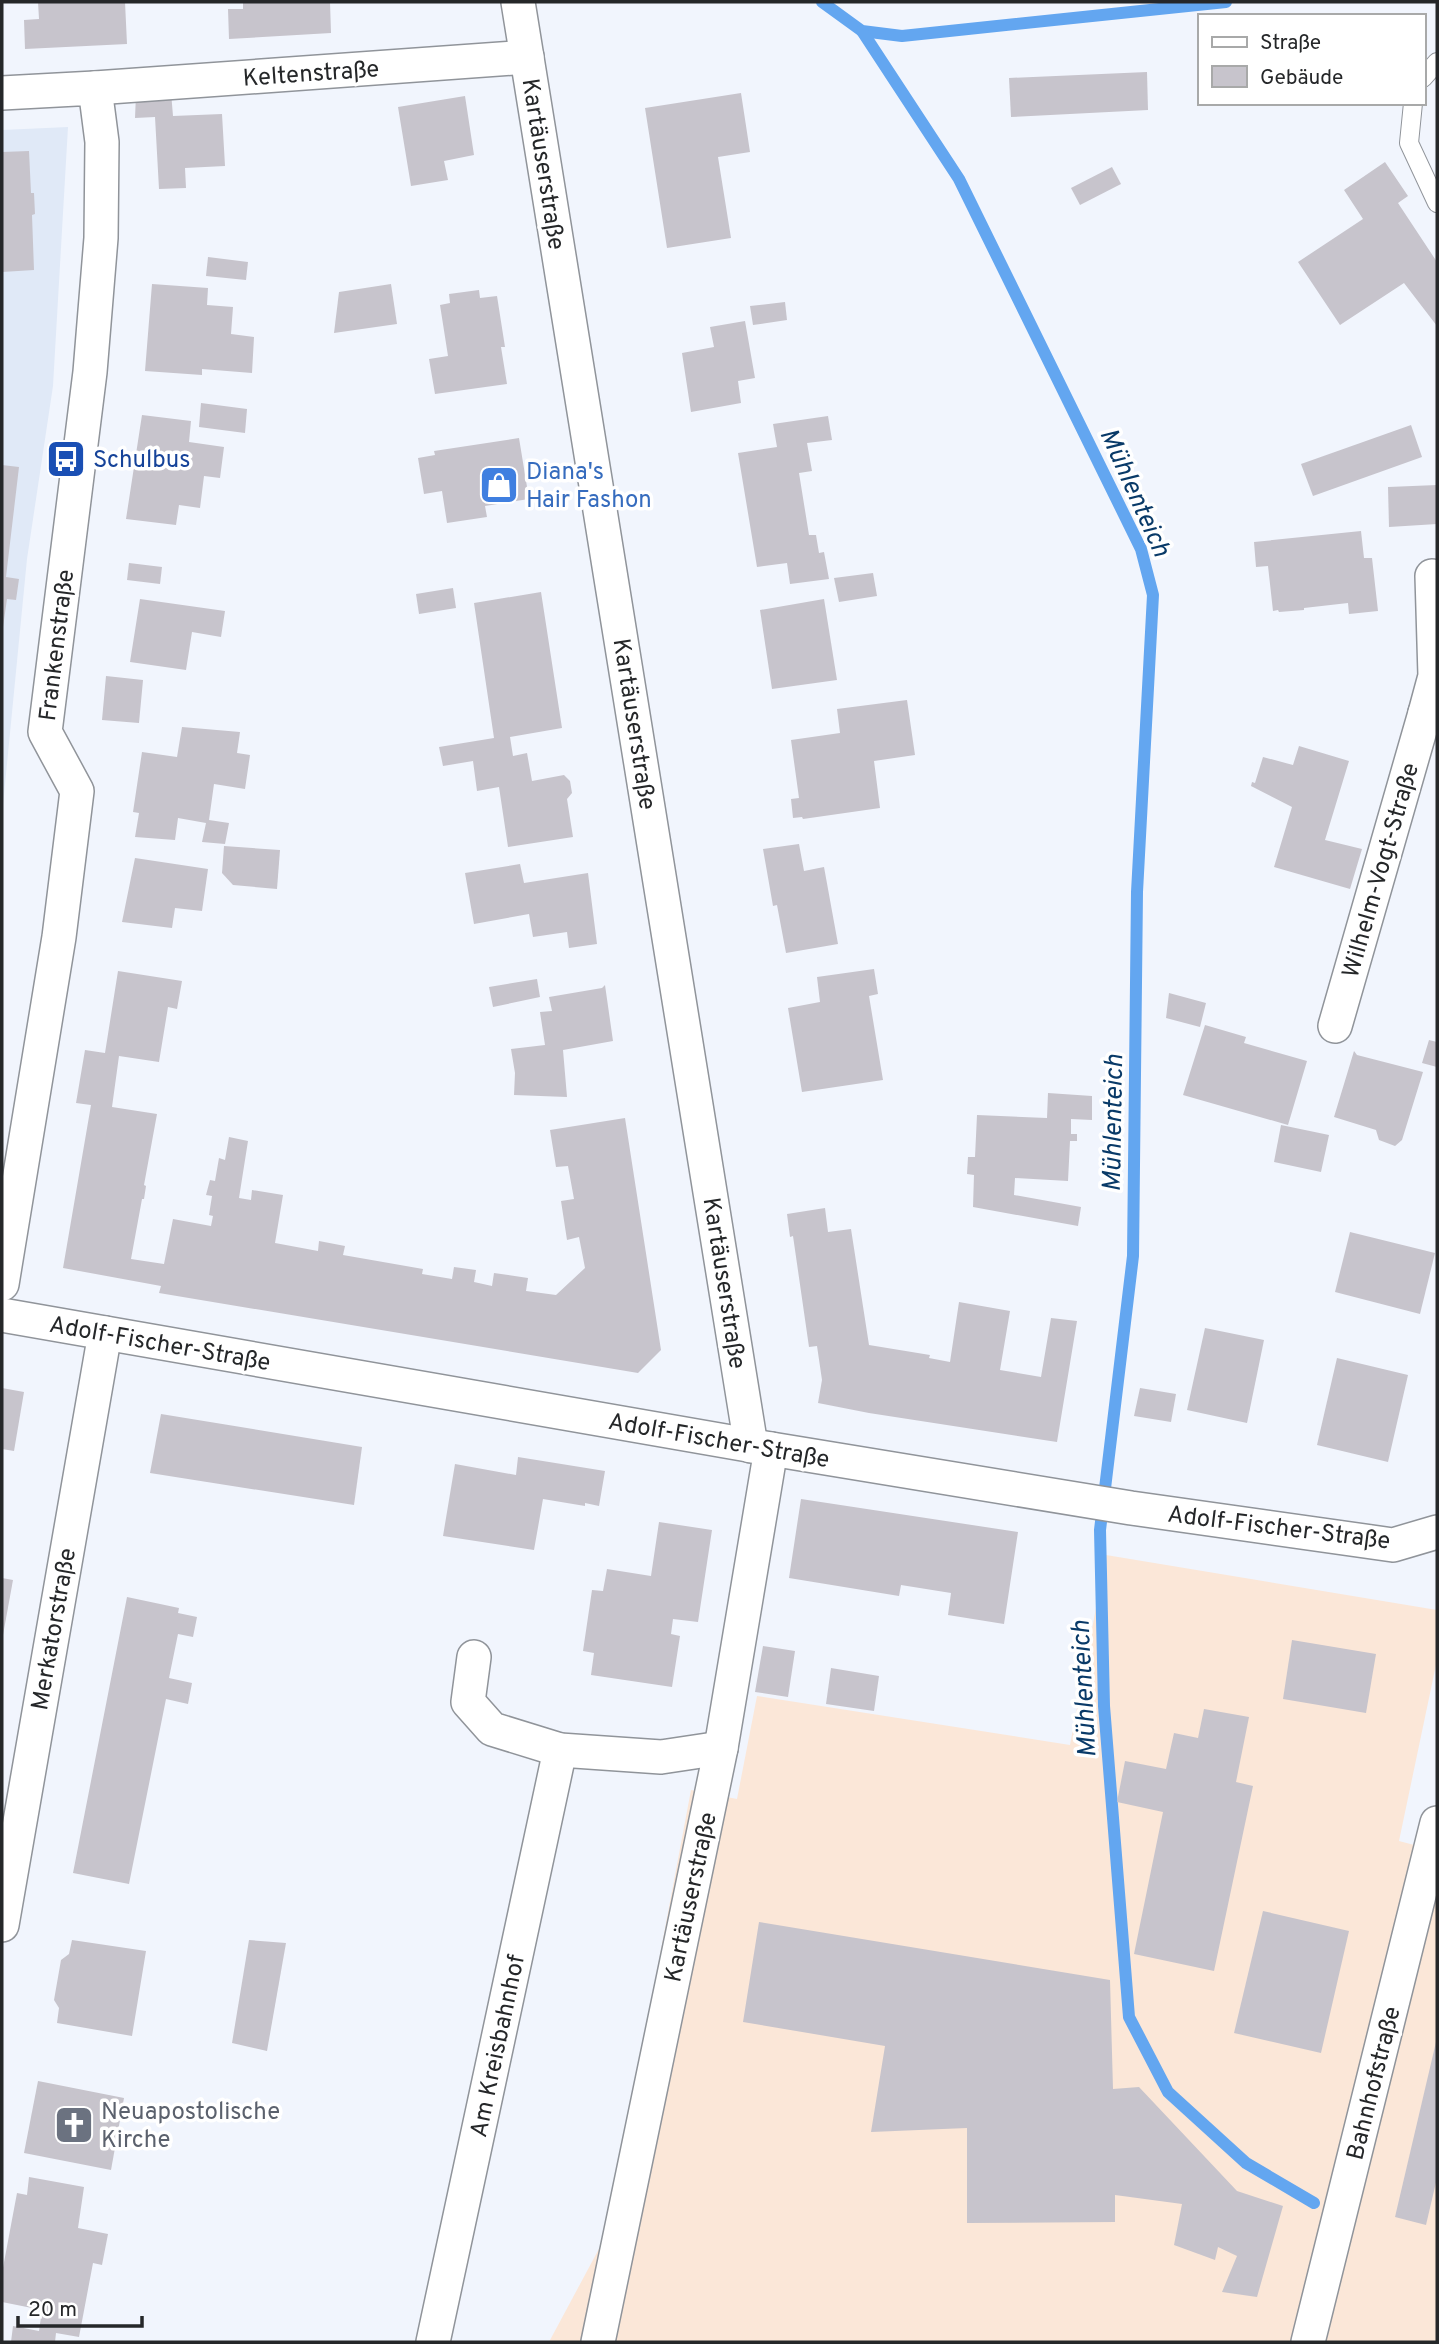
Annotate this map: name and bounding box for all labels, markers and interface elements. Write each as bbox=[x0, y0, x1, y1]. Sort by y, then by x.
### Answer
legend bbox=[1198, 14, 1425, 105]
text: Straße bbox=[1260, 30, 1321, 57]
street label: Keltenstraße bbox=[242, 55, 380, 95]
text: Gebäude bbox=[1260, 65, 1343, 92]
street label: Kartäuserstraße bbox=[514, 76, 570, 252]
water label: Mühlenteich bbox=[1091, 423, 1177, 563]
bus stop icon: Schulbus bbox=[45, 438, 87, 480]
place label: Schulbus bbox=[93, 446, 191, 476]
place label: Diana's Hair Fashon bbox=[526, 458, 652, 516]
shop icon: Diana's Hair Fashon bbox=[478, 464, 520, 506]
street label: Frankenstraße bbox=[34, 568, 82, 723]
street label: Kartäuserstraße bbox=[605, 636, 661, 812]
street label: Wilhelm-Vogt-Straße bbox=[1337, 760, 1427, 981]
water label: Mühlenteich bbox=[1097, 1054, 1132, 1192]
street label: Kartäuserstraße bbox=[695, 1195, 751, 1371]
street label: Adolf-Fischer-Straße bbox=[47, 1311, 273, 1379]
street label: Adolf-Fischer-Straße bbox=[606, 1408, 832, 1476]
street label: Adolf-Fischer-Straße bbox=[1166, 1500, 1392, 1558]
street label: Merkatorstraße bbox=[26, 1546, 84, 1713]
water label: Mühlenteich bbox=[1065, 1619, 1106, 1758]
street label: Kartäuserstraße bbox=[659, 1810, 725, 1985]
street label: Am Kreisbahnhof bbox=[465, 1952, 533, 2140]
street label: Bahnhofstraße bbox=[1341, 2004, 1409, 2163]
place label: Neuapostolische Kirche bbox=[101, 2098, 280, 2156]
church icon: Neuapostolische Kirche bbox=[53, 2104, 95, 2146]
scale bar bbox=[18, 2284, 142, 2328]
text: 20 m bbox=[28, 2297, 77, 2324]

